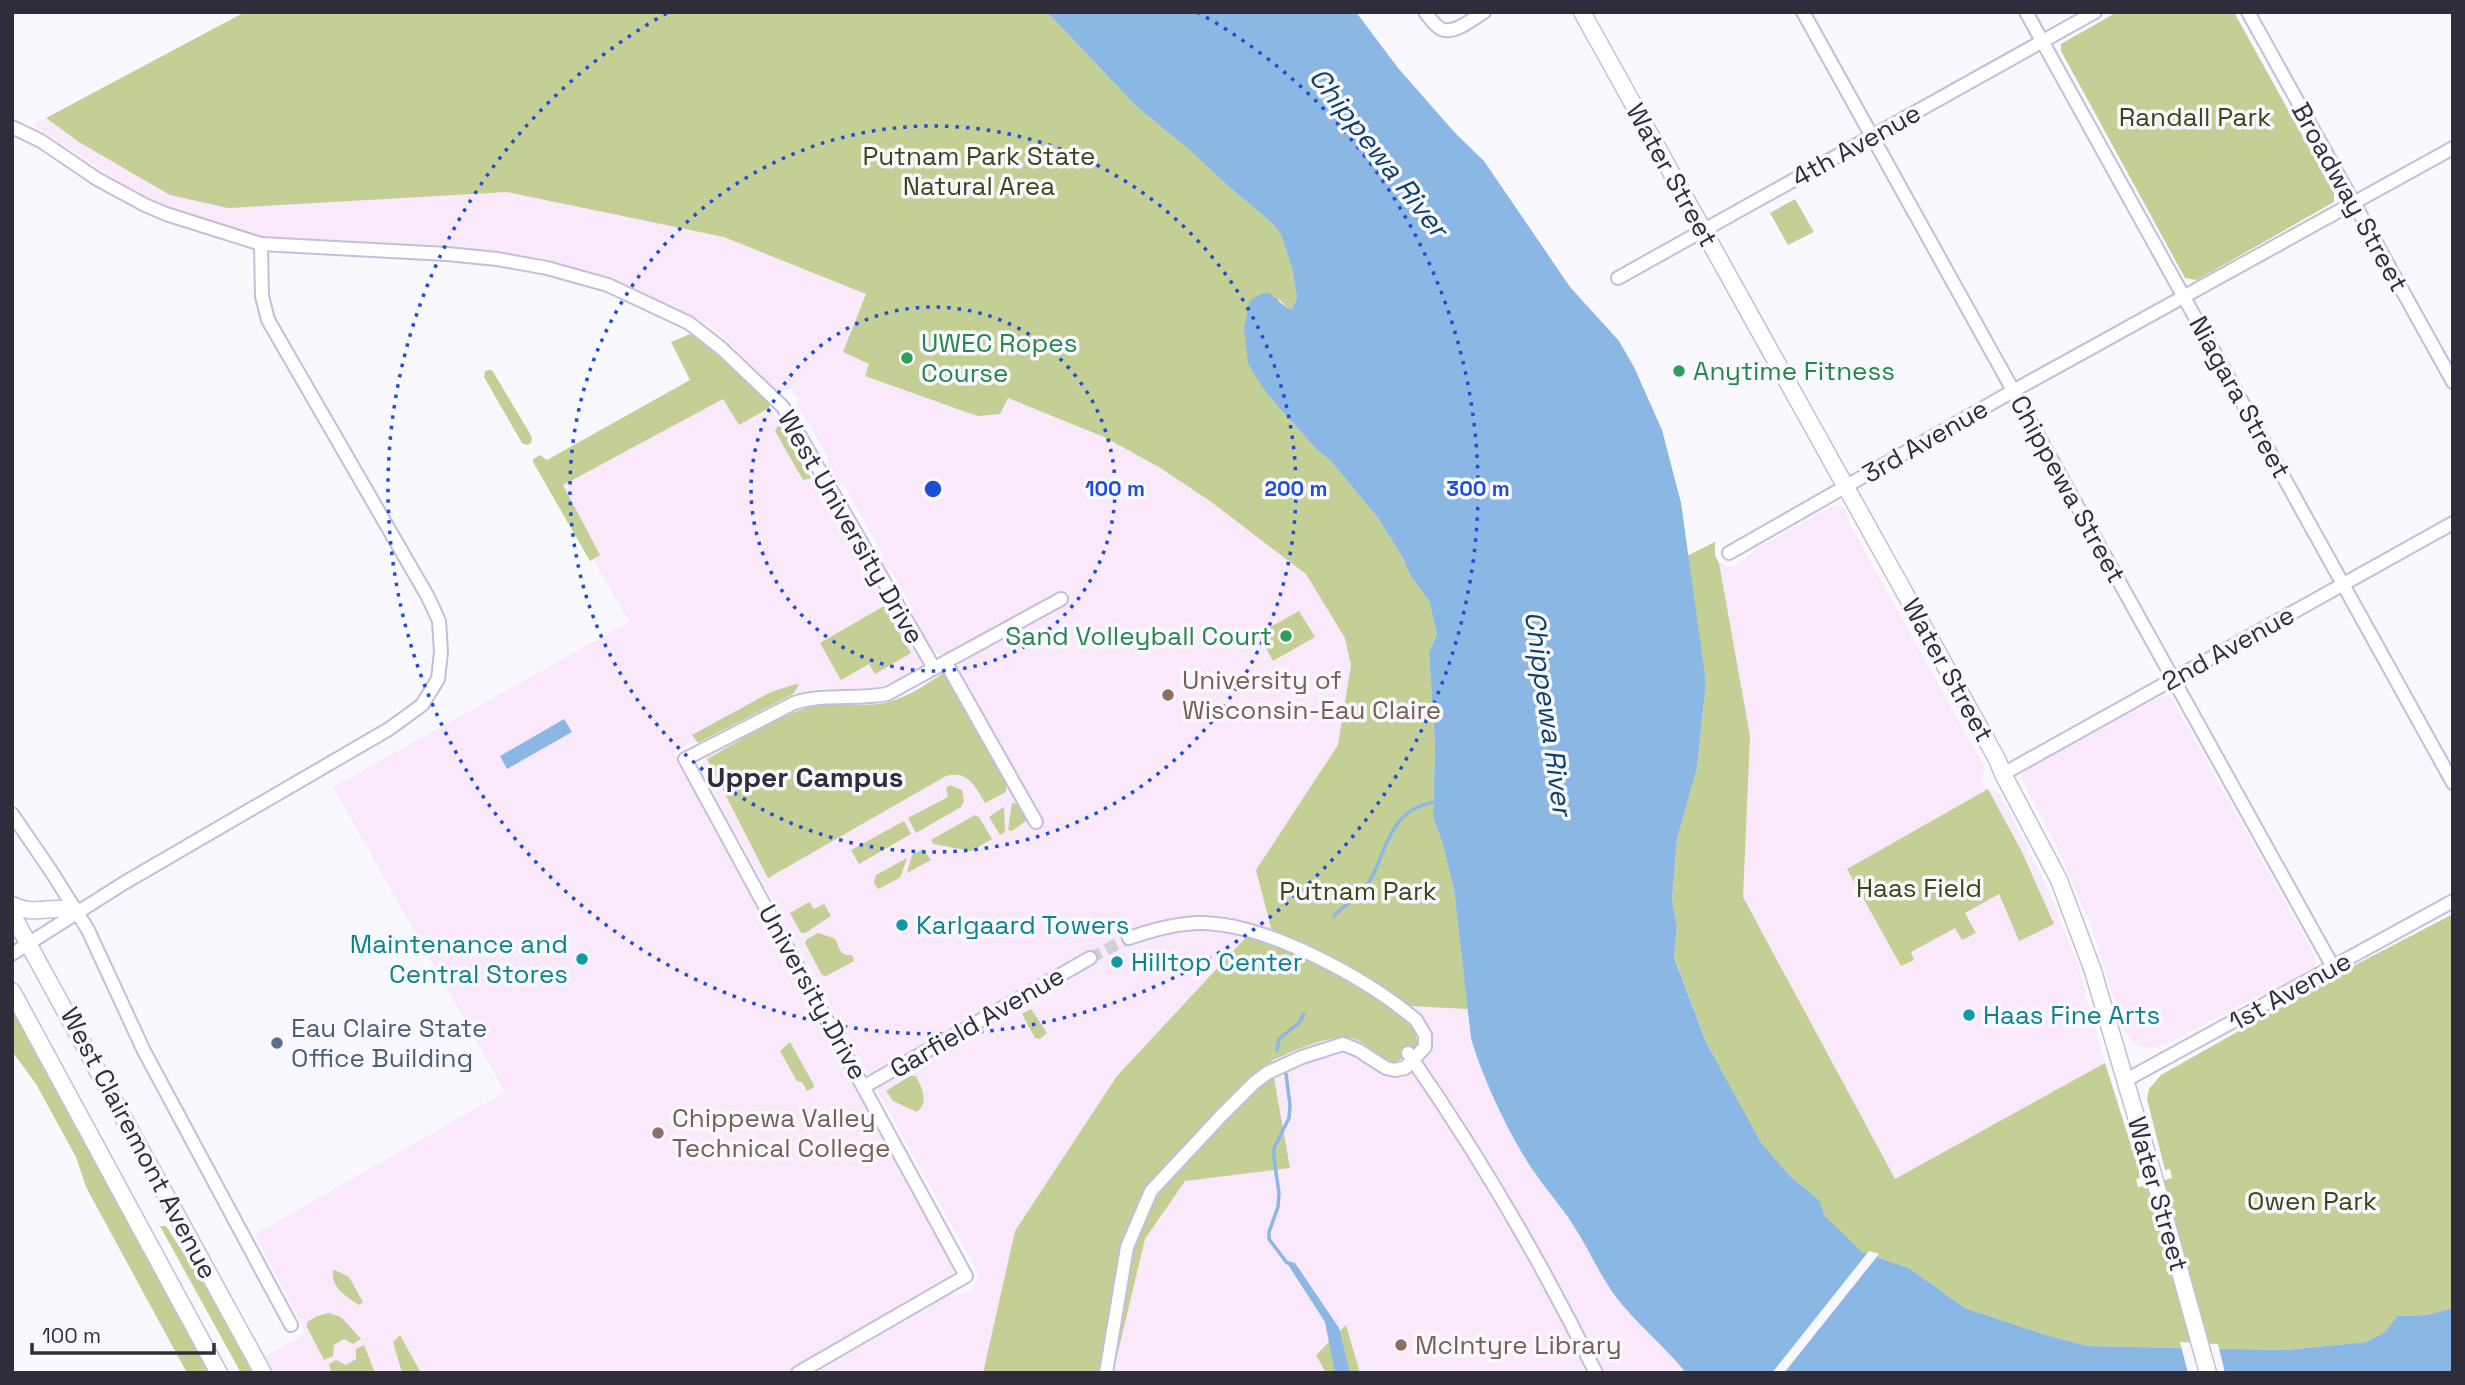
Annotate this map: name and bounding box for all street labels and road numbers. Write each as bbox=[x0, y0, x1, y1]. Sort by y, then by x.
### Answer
street label: 4th Avenue bbox=[1786, 96, 1926, 194]
street label: Broadway Street bbox=[2284, 96, 2416, 298]
street label: Water Street bbox=[1618, 97, 1726, 253]
street label: Niagara Street bbox=[2181, 310, 2299, 484]
street label: Chippewa Street bbox=[2002, 389, 2134, 589]
street label: 3rd Avenue bbox=[1856, 391, 1994, 491]
street label: West University Drive bbox=[770, 404, 932, 650]
street label: Water Street bbox=[1894, 592, 2002, 748]
street label: 2nd Avenue bbox=[2156, 598, 2300, 698]
street label: University Drive bbox=[751, 898, 875, 1086]
street label: 1st Avenue bbox=[2223, 944, 2357, 1038]
street label: Garfield Avenue bbox=[884, 958, 1070, 1086]
street label: West Clairemont Avenue bbox=[53, 1001, 225, 1285]
street label: Water Street bbox=[2120, 1113, 2196, 1275]

